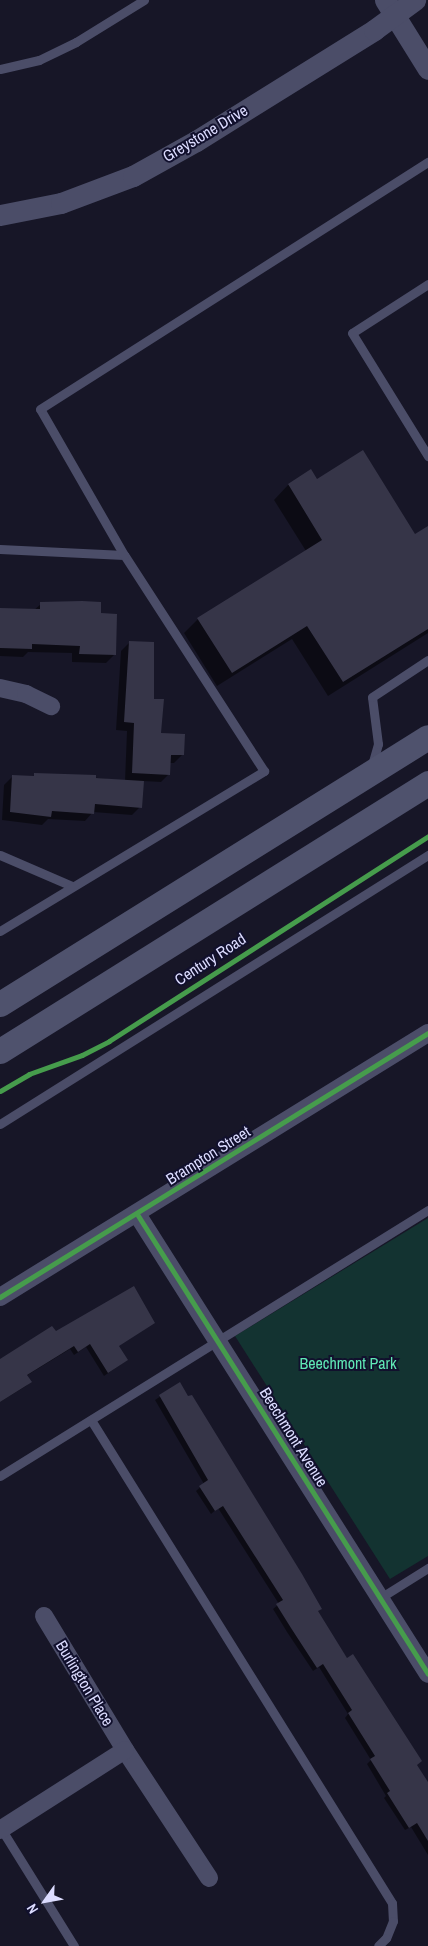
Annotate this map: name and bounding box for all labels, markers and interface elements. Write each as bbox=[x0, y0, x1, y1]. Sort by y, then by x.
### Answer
street label: Greystone Drive bbox=[159, 100, 251, 166]
street label: Century Road bbox=[171, 929, 249, 989]
street label: Brampton Street bbox=[162, 1122, 254, 1188]
park label: Beechmont Park bbox=[300, 1353, 396, 1373]
street label: Beechmont Avenue bbox=[256, 1383, 332, 1491]
street label: Burlington Place bbox=[52, 1637, 118, 1729]
north arrow bbox=[20, 1876, 70, 1926]
text: N bbox=[22, 1901, 42, 1917]

